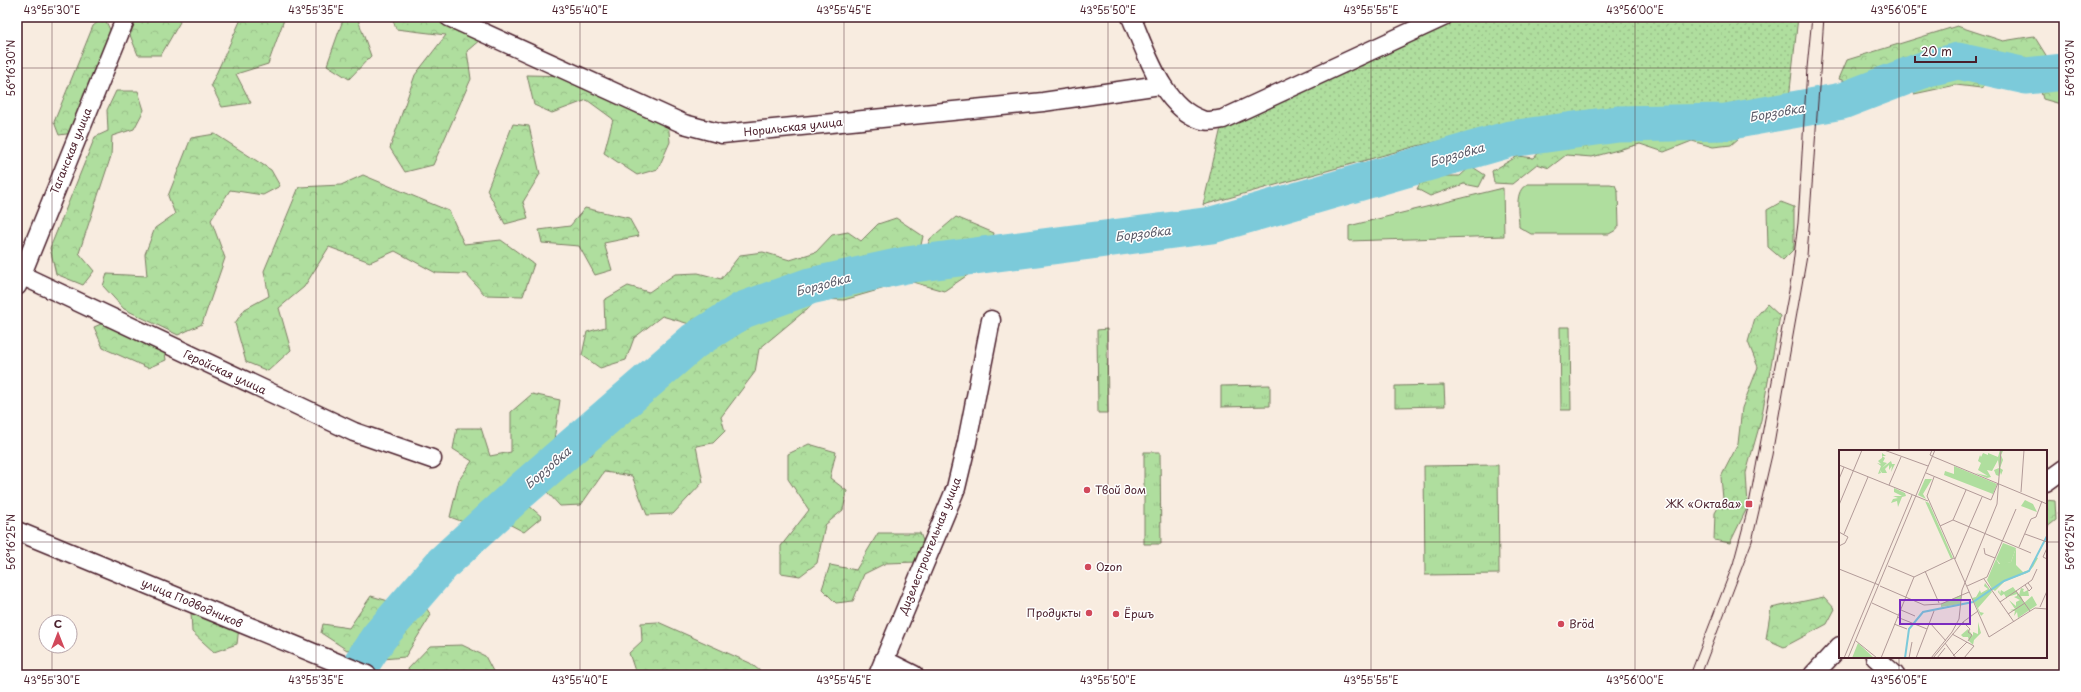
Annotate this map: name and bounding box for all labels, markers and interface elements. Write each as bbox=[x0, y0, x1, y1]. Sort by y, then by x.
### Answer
text: 43°55'30"E bbox=[24, 2, 80, 17]
text: 43°55'35"E bbox=[288, 2, 344, 17]
text: 43°55'40"E bbox=[552, 2, 608, 17]
text: 43°55'45"E bbox=[816, 2, 872, 17]
text: 43°55'50"E bbox=[1080, 2, 1136, 17]
text: 43°55'55"E bbox=[1343, 2, 1399, 17]
text: 43°56'00"E bbox=[1606, 2, 1664, 17]
text: 43°56'05"E bbox=[1871, 2, 1927, 17]
scale bar bbox=[1915, 38, 1976, 64]
text: 56°16'30"N bbox=[3, 39, 18, 96]
text: 56°16'30"N bbox=[2062, 39, 2077, 96]
text: 20 m bbox=[1921, 42, 1952, 60]
water label: Борзовка bbox=[1748, 98, 1806, 126]
street label: Таганская улица bbox=[45, 105, 96, 197]
street label: Норильская улица bbox=[743, 113, 843, 140]
water label: Борзовка bbox=[1427, 138, 1486, 170]
water label: Борзовка bbox=[1114, 221, 1172, 245]
water label: Борзовка bbox=[794, 268, 852, 300]
street label: Геройская улица bbox=[181, 345, 270, 398]
water label: Борзовка bbox=[520, 442, 575, 492]
inset map bbox=[1839, 450, 2047, 658]
street label: Дизелестроительная улица bbox=[894, 474, 965, 618]
place label: Твой дом bbox=[1095, 481, 1146, 498]
marker: Твой дом bbox=[1082, 485, 1092, 495]
place label: ЖК «Октава» bbox=[1665, 495, 1741, 512]
marker: ЖК «Октава» bbox=[1744, 499, 1754, 509]
text: 56°16'25"N bbox=[3, 514, 18, 570]
text: 56°16'25"N bbox=[2062, 514, 2077, 570]
place label: Ozon bbox=[1096, 558, 1122, 575]
marker: Ozon bbox=[1083, 562, 1093, 572]
street label: улица Подводников bbox=[139, 573, 246, 632]
place label: Продукты bbox=[1027, 604, 1081, 621]
place label: Ёршъ bbox=[1124, 605, 1154, 622]
marker: Продукты bbox=[1084, 608, 1094, 618]
marker: Ёршъ bbox=[1111, 609, 1121, 619]
north arrow bbox=[38, 614, 78, 654]
text: С bbox=[54, 615, 62, 632]
place label: Bröd bbox=[1569, 615, 1595, 632]
marker: Bröd bbox=[1556, 619, 1566, 629]
text: 43°55'30"E bbox=[24, 672, 80, 687]
text: 43°55'35"E bbox=[288, 672, 344, 687]
text: 43°55'40"E bbox=[552, 672, 608, 687]
text: 43°55'45"E bbox=[816, 672, 872, 687]
text: 43°55'50"E bbox=[1080, 672, 1136, 687]
text: 43°55'55"E bbox=[1343, 672, 1399, 687]
text: 43°56'00"E bbox=[1606, 672, 1664, 687]
text: 43°56'05"E bbox=[1871, 672, 1927, 687]

